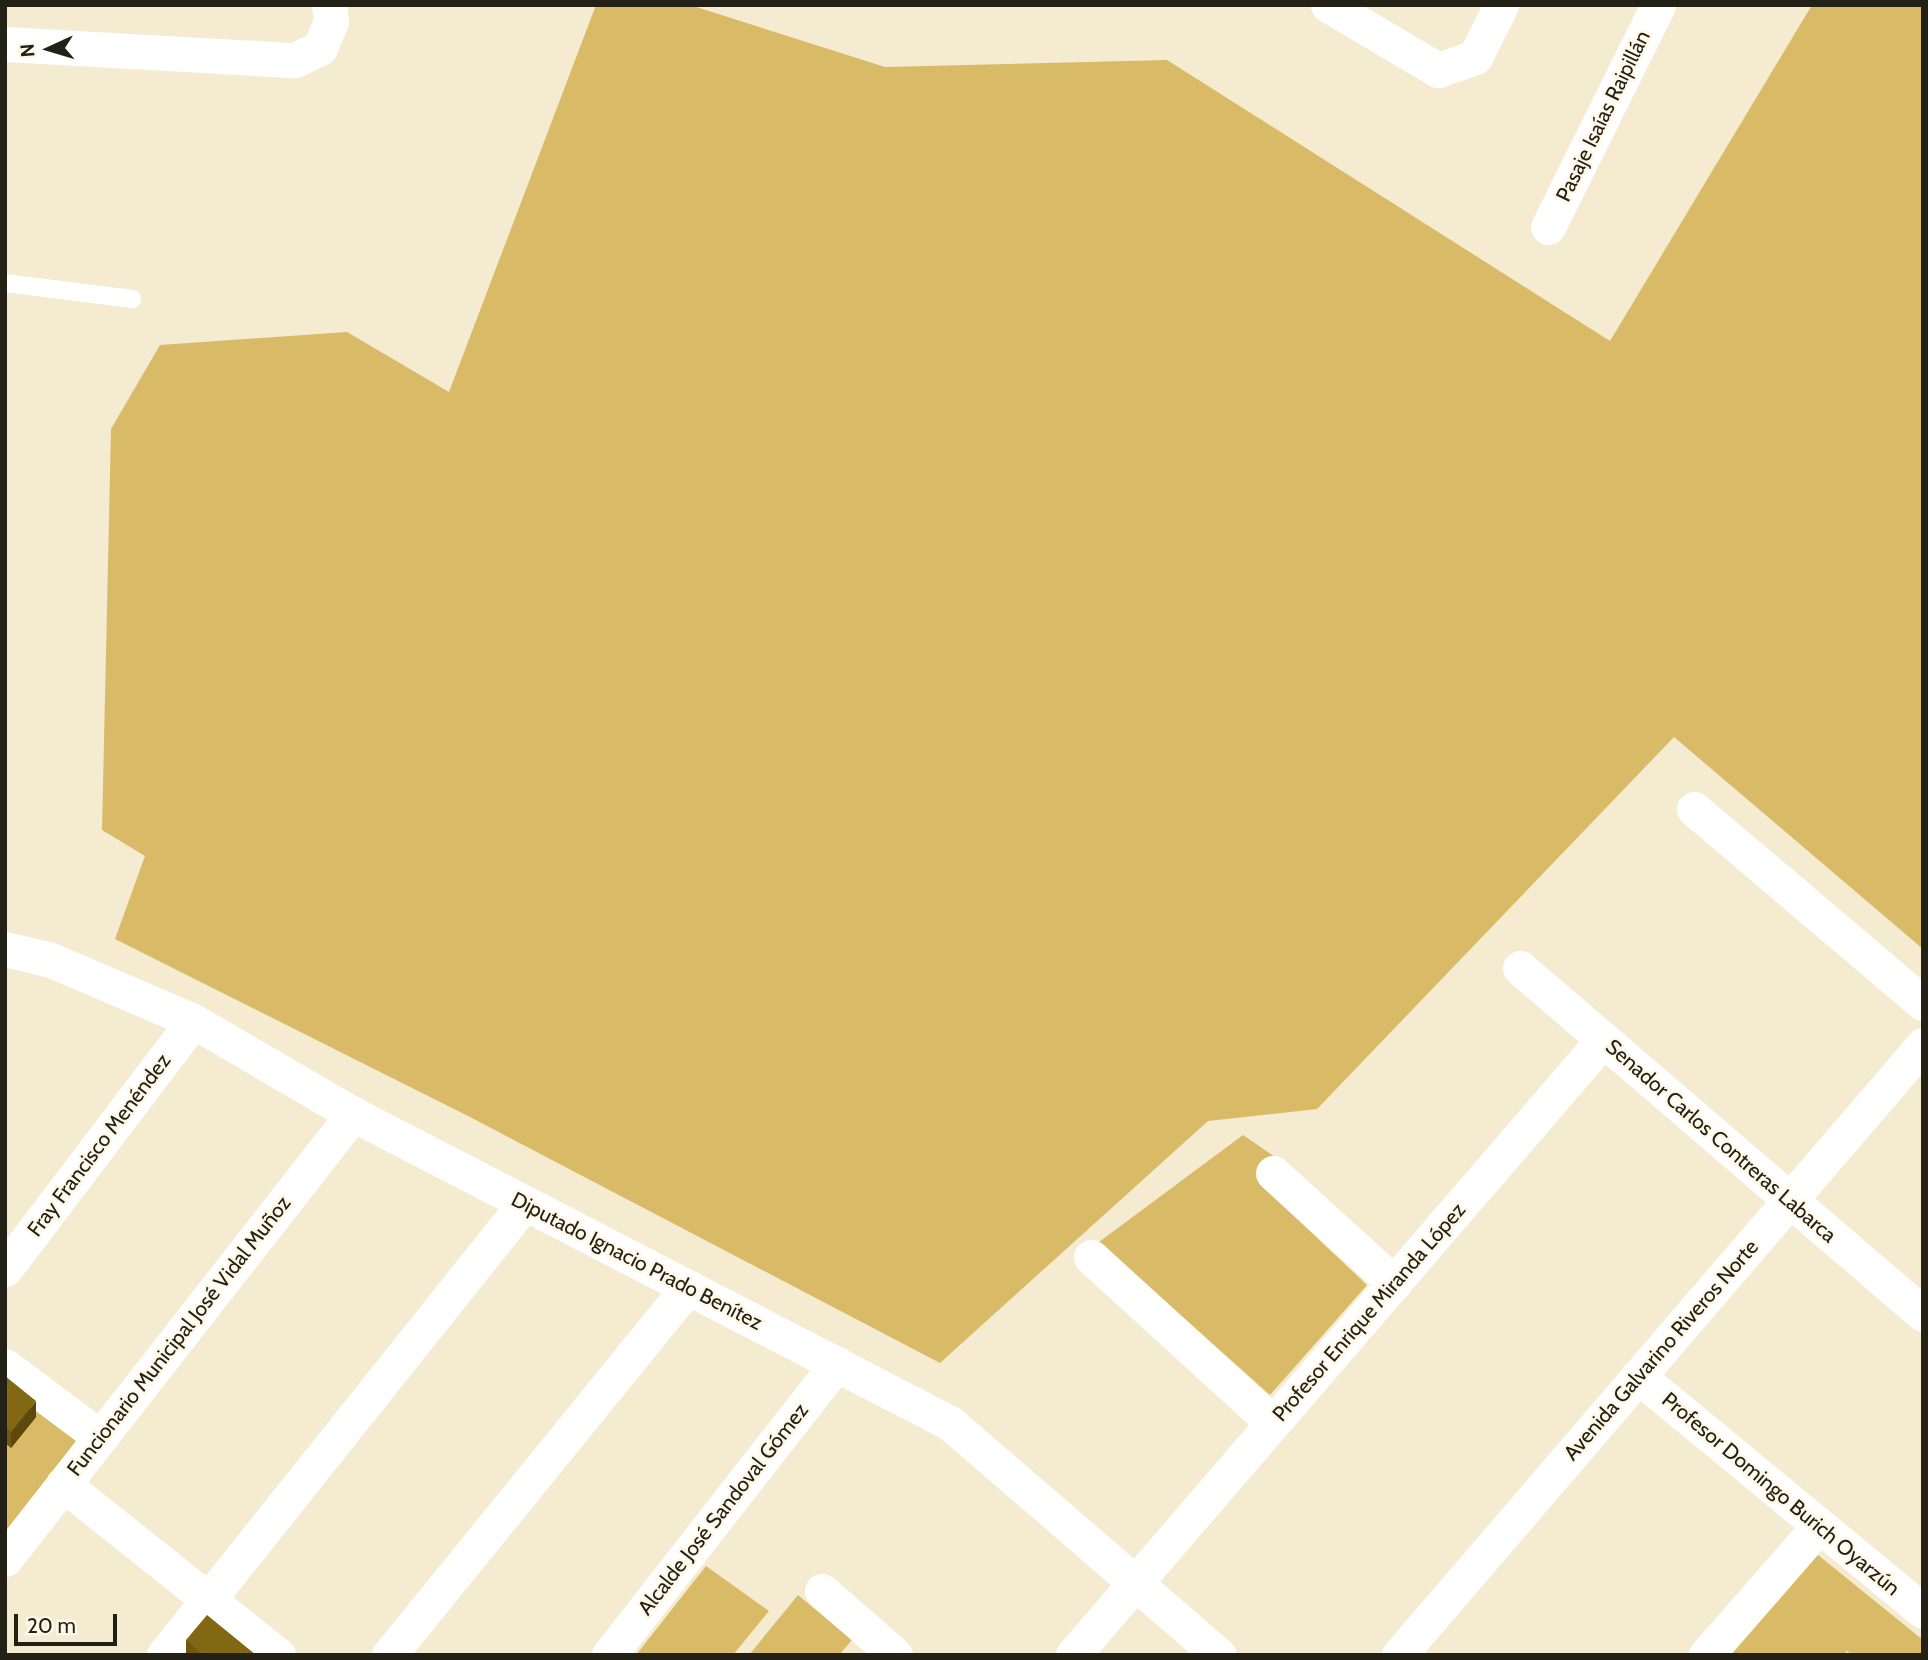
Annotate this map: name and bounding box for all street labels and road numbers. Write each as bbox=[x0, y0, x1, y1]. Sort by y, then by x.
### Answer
street label: Pasaje Isaías Raipillán bbox=[1551, 26, 1655, 206]
street label: Senador Carlos Contreras Labarca bbox=[1601, 1034, 1841, 1248]
street label: Fray Francisco Menéndez bbox=[22, 1049, 176, 1241]
street label: Diputado Ignacio Prado Benítez bbox=[507, 1187, 767, 1335]
street label: Funcionario Municipal José Vidal Muñoz bbox=[62, 1191, 296, 1481]
street label: Profesor Enrique Miranda López bbox=[1267, 1198, 1471, 1426]
street label: Avenida Galvarino Riveros Norte bbox=[1558, 1235, 1764, 1465]
street label: Profesor Domingo Burich Oyarzún bbox=[1657, 1387, 1905, 1601]
street label: Alcalde José Sandoval Gómez bbox=[633, 1398, 813, 1620]

